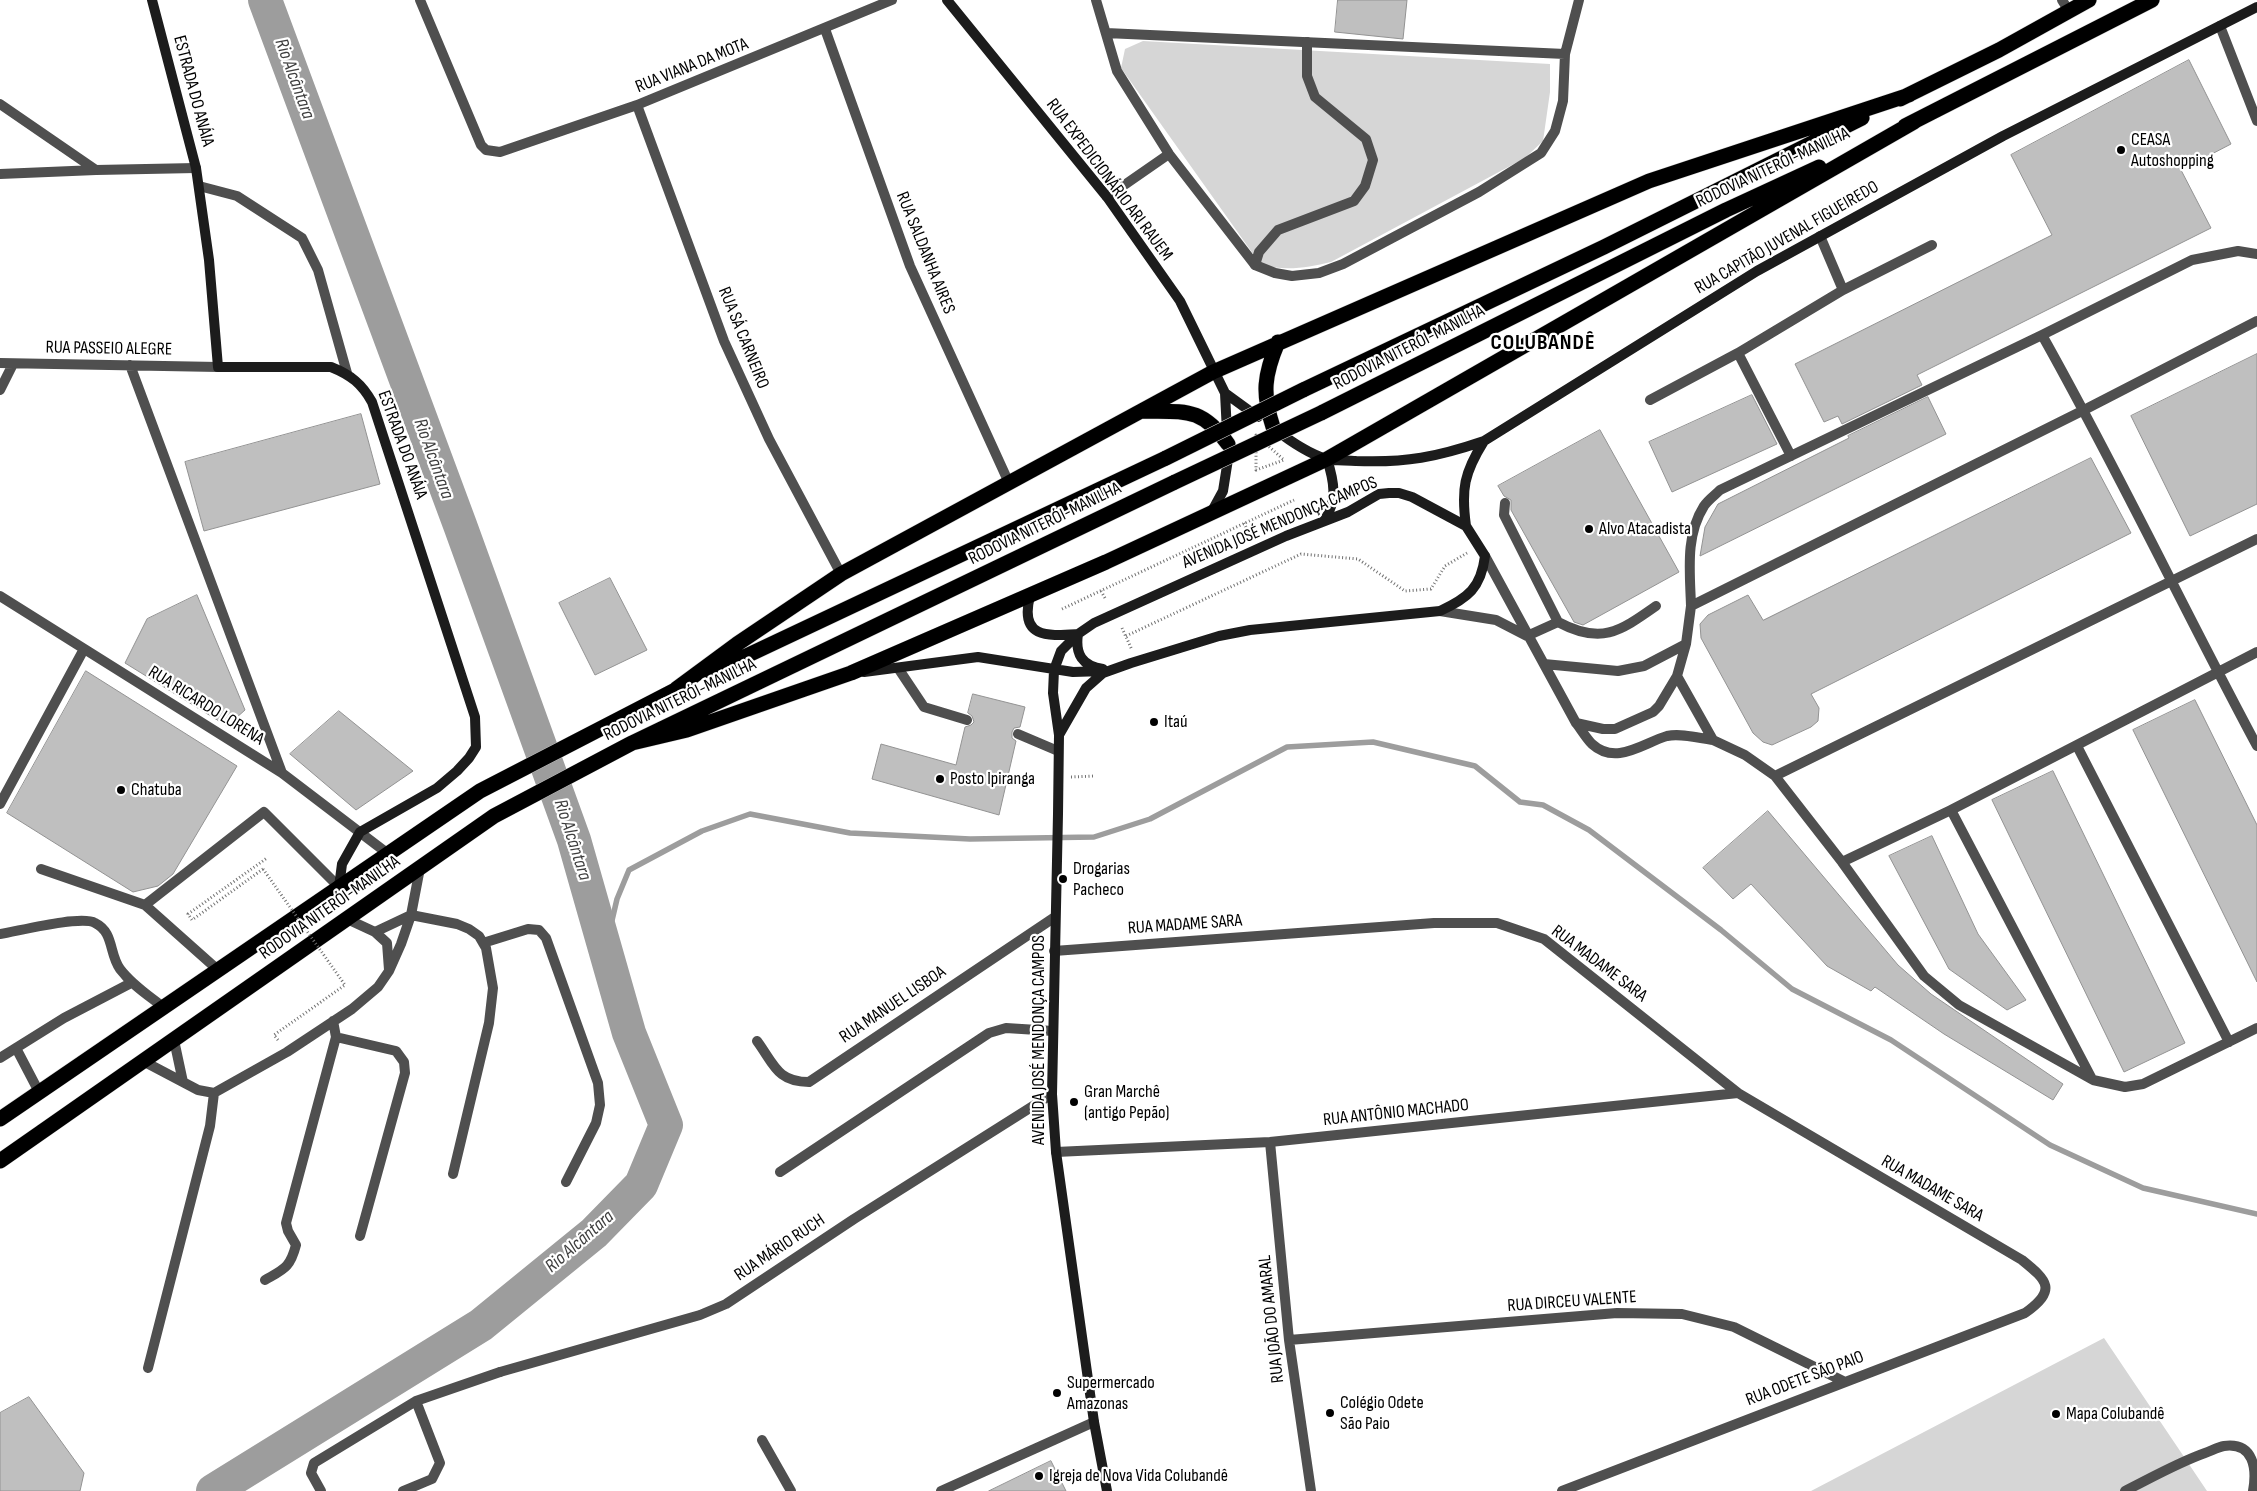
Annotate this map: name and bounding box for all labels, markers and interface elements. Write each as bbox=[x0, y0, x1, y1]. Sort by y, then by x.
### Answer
street label: ESTRADA DO ANÁIA bbox=[168, 33, 218, 149]
street label: RUA VIANA DA MOTA bbox=[633, 34, 751, 98]
water label: Rio Alcântara bbox=[269, 36, 319, 122]
street label: RUA EXPEDICIONÁRIO ARI RAUEM bbox=[1041, 95, 1177, 265]
street label: RODOVIA NITERÓI-MANILHA bbox=[1693, 123, 1853, 213]
place label: CEASA Autoshopping bbox=[2131, 129, 2214, 172]
marker: CEASA Autoshopping bbox=[2115, 144, 2127, 156]
street label: RUA CAPITÃO JUVENAL FIGUEIREDO bbox=[1691, 176, 1883, 300]
street label: RUA SALDANHA AIRES bbox=[891, 189, 959, 317]
street label: RUA SÁ CARNEIRO bbox=[713, 284, 773, 392]
street label: RODOVIA NITERÓI-MANILHA bbox=[1330, 301, 1488, 395]
district label: COLUBANDÊ bbox=[1489, 330, 1597, 356]
street label: RUA PASSEIO ALEGRE bbox=[45, 337, 173, 361]
street label: ESTRADA DO ANÁIA bbox=[372, 388, 432, 502]
water label: Rio Alcântara bbox=[408, 416, 458, 502]
street label: AVENIDA JOSÉ MENDONÇA CAMPOS bbox=[1179, 472, 1381, 574]
street label: RODOVIA NITERÓI-MANILHA bbox=[965, 478, 1125, 570]
place label: Alvo Atacadista bbox=[1599, 518, 1691, 540]
marker: Alvo Atacadista bbox=[1583, 523, 1595, 535]
street label: RODOVIA NITERÓI-MANILHA bbox=[600, 654, 760, 746]
street label: RUA RICARDO LORENA bbox=[144, 662, 268, 750]
place label: Itaú bbox=[1164, 711, 1187, 733]
marker: Itaú bbox=[1148, 716, 1160, 728]
place label: Posto Ipiranga bbox=[950, 768, 1035, 790]
marker: Posto Ipiranga bbox=[934, 773, 946, 785]
place label: Chatuba bbox=[131, 779, 182, 801]
marker: Chatuba bbox=[115, 784, 127, 796]
water label: Rio Alcântara bbox=[548, 797, 596, 883]
street label: RODOVIA NITERÓI-MANILHA bbox=[256, 851, 404, 965]
place label: Drogarias Pacheco bbox=[1073, 858, 1130, 901]
marker: Drogarias Pacheco bbox=[1057, 873, 1069, 885]
street label: RUA MADAME SARA bbox=[1127, 910, 1243, 940]
street label: RUA MADAME SARA bbox=[1547, 921, 1651, 1007]
street label: AVENIDA JOSÉ MENDONÇA CAMPOS bbox=[1028, 935, 1050, 1145]
street label: RUA MANUEL LISBOA bbox=[836, 962, 950, 1048]
place label: Gran Marchê (antigo Pepão) bbox=[1084, 1081, 1169, 1124]
street label: RUA ANTÔNIO MACHADO bbox=[1322, 1095, 1470, 1131]
marker: Gran Marchê (antigo Pepão) bbox=[1068, 1096, 1080, 1108]
street label: RUA MADAME SARA bbox=[1877, 1151, 1987, 1227]
water label: Rio Alcântara bbox=[541, 1206, 619, 1278]
street label: RUA MÁRIO RUCH bbox=[731, 1210, 829, 1286]
street label: RUA JOÃO DO AMARAL bbox=[1255, 1254, 1289, 1384]
street label: RUA DIRCEU VALENTE bbox=[1507, 1287, 1637, 1317]
street label: RUA ODETE SÃO PAIO bbox=[1743, 1347, 1867, 1411]
place label: Supermercado Amazonas bbox=[1067, 1372, 1155, 1415]
marker: Supermercado Amazonas bbox=[1051, 1387, 1063, 1399]
place label: Colégio Odete São Paio bbox=[1340, 1392, 1424, 1435]
place label: Mapa Colubandê bbox=[2066, 1403, 2165, 1425]
marker: Colégio Odete São Paio bbox=[1324, 1407, 1336, 1419]
marker: Mapa Colubandê bbox=[2050, 1408, 2062, 1420]
place label: Igreja de Nova Vida Colubandê bbox=[1049, 1465, 1228, 1487]
marker: Igreja de Nova Vida Colubandê bbox=[1033, 1470, 1045, 1482]

